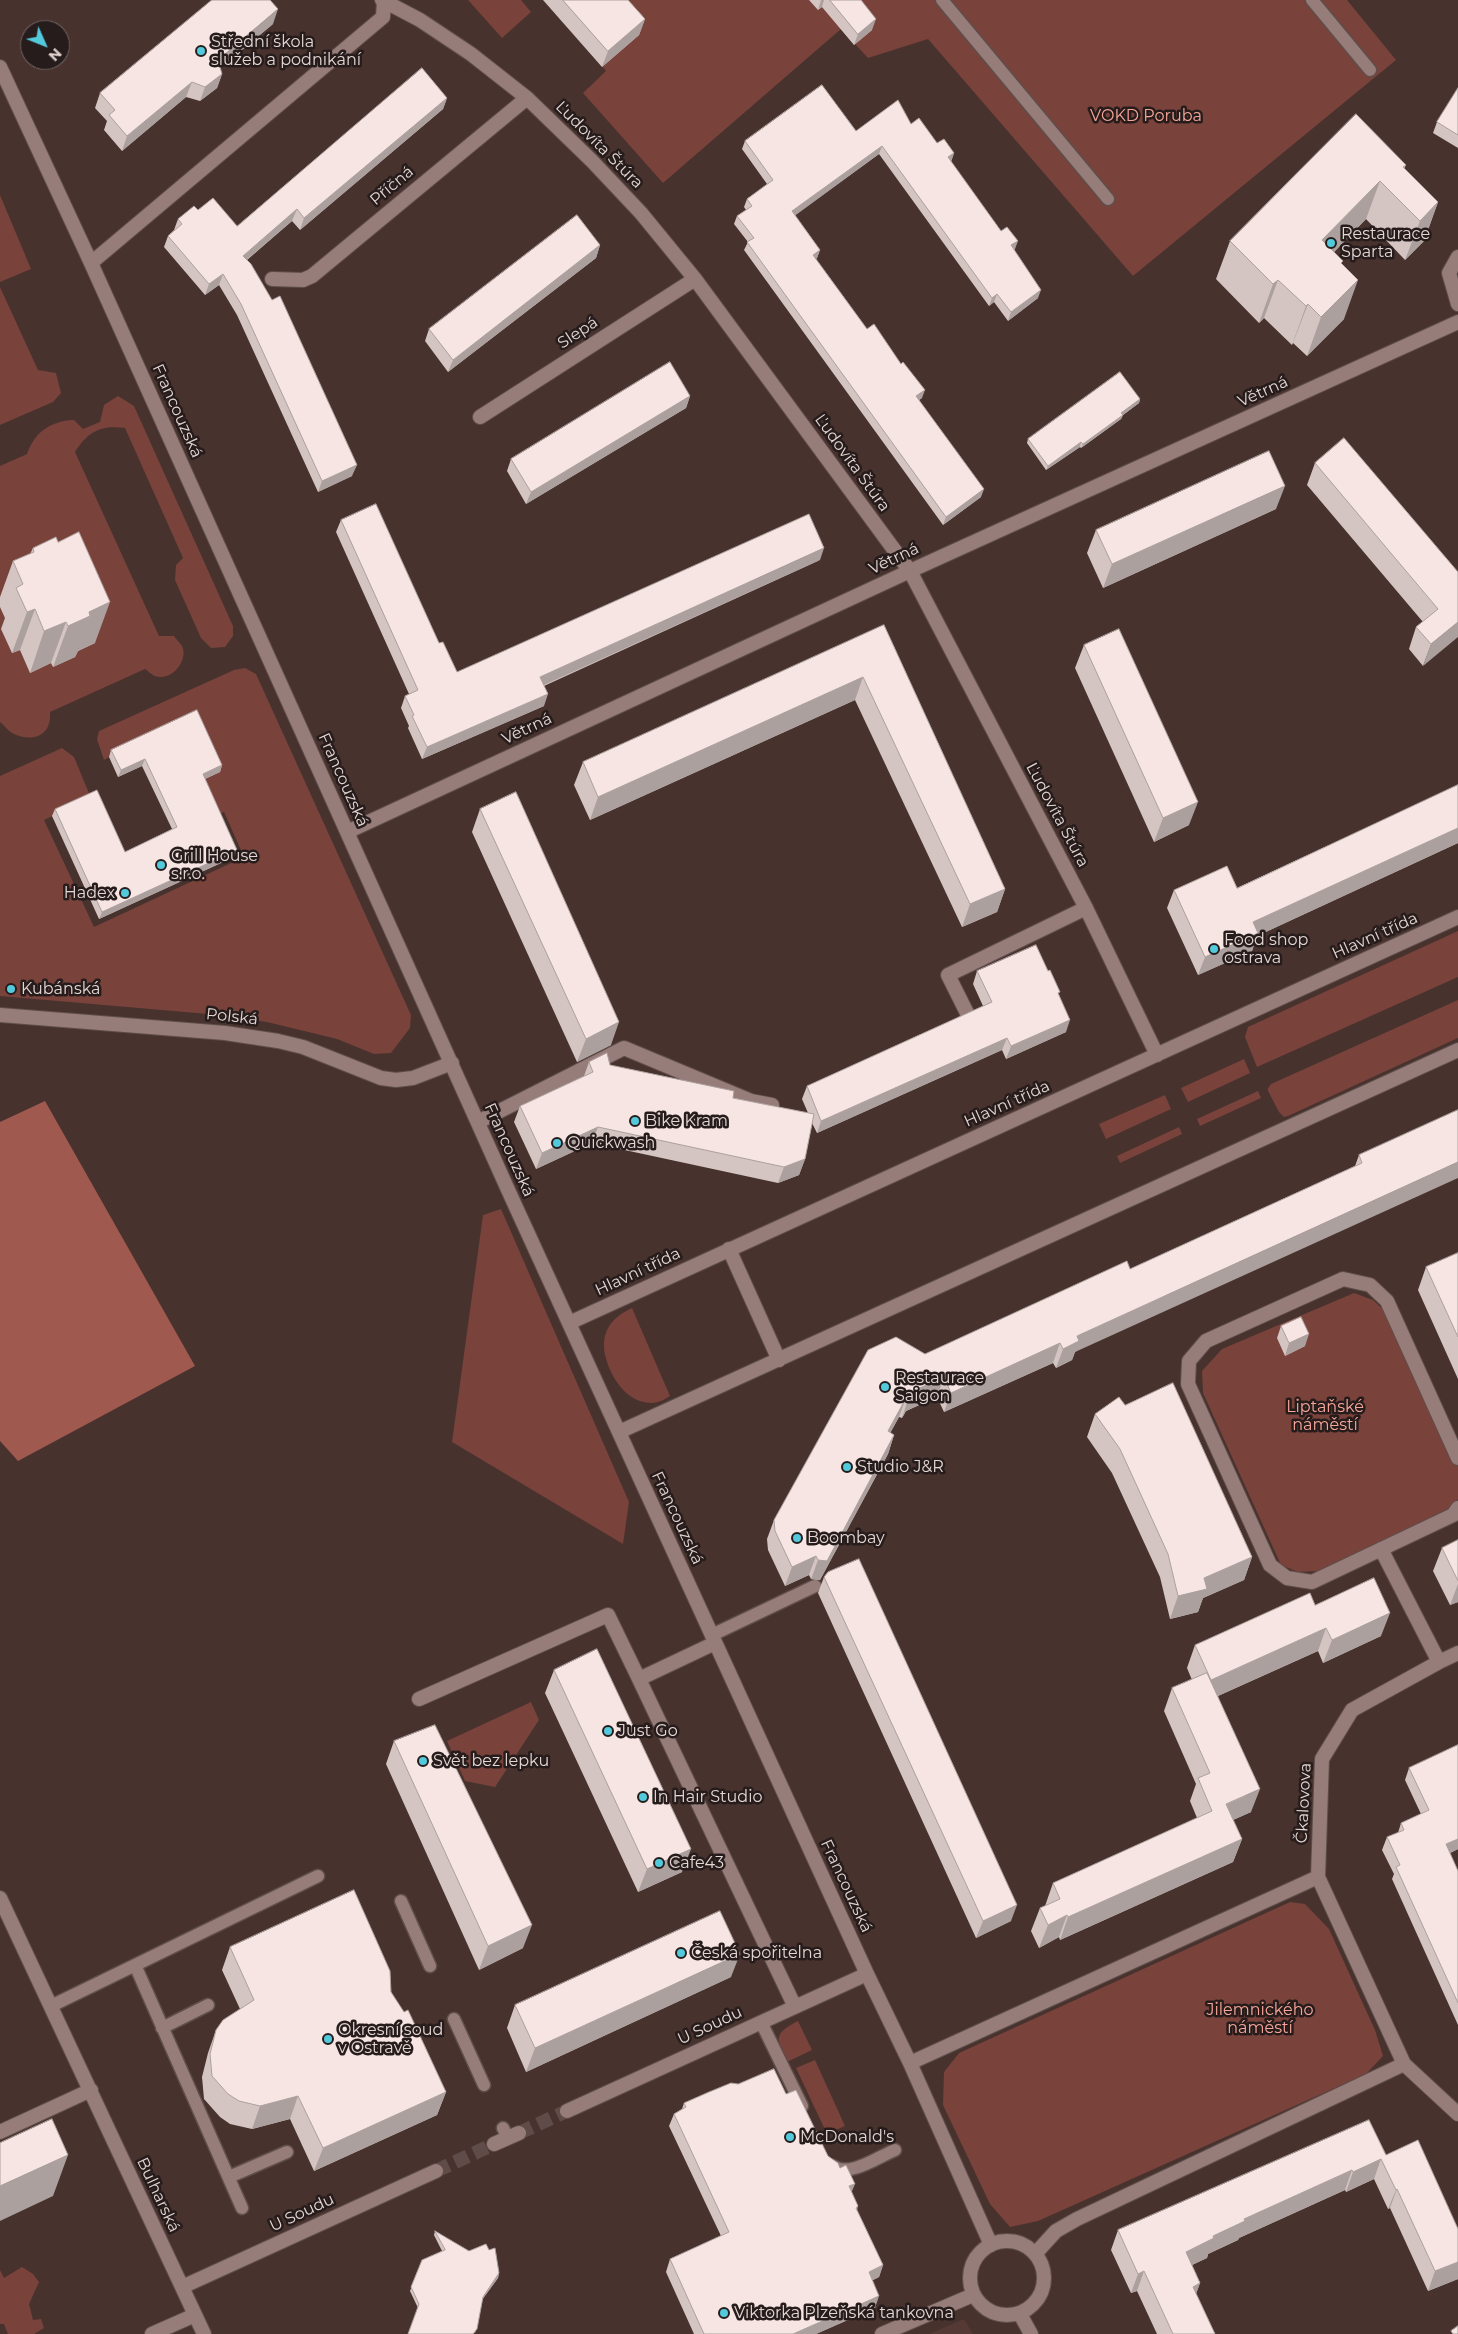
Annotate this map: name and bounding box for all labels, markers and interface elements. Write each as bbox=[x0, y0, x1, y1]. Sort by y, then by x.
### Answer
north arrow bbox=[20, 20, 70, 70]
place label: Střední škola služeb a podnikání bbox=[211, 32, 361, 70]
text: N bbox=[45, 44, 65, 65]
marker: Střední škola služeb a podnikání bbox=[195, 45, 207, 57]
street label: Ľudovíta Štúra bbox=[551, 97, 647, 193]
park label: VOKD Poruba bbox=[1090, 106, 1202, 126]
street label: Příčná bbox=[366, 162, 418, 210]
place label: Restaurace Sparta bbox=[1341, 224, 1430, 262]
marker: Restaurace Sparta bbox=[1325, 237, 1337, 249]
street label: Slepá bbox=[554, 313, 602, 353]
street label: Francouzská bbox=[148, 361, 206, 461]
street label: Větrná bbox=[1235, 372, 1291, 412]
street label: Ľudovíta Štúra bbox=[810, 411, 894, 515]
street label: Větrná bbox=[866, 539, 922, 579]
street label: Větrná bbox=[499, 709, 555, 749]
street label: Francouzská bbox=[314, 730, 372, 830]
street label: Ľudovíta Štúra bbox=[1021, 759, 1093, 871]
place label: Grill House s.r.o. bbox=[171, 846, 258, 884]
marker: Grill House s.r.o. bbox=[155, 859, 167, 871]
place label: Hadex bbox=[64, 883, 115, 903]
marker: Hadex bbox=[119, 887, 131, 899]
street label: Hlavní třída bbox=[1329, 909, 1421, 963]
place label: Food shop ostrava bbox=[1224, 930, 1308, 968]
marker: Food shop ostrava bbox=[1208, 943, 1220, 955]
place label: Kubánská bbox=[21, 979, 101, 999]
marker: Kubánská bbox=[5, 983, 17, 995]
street label: Polská bbox=[205, 1005, 259, 1029]
street label: Hlavní třída bbox=[961, 1077, 1053, 1131]
street label: Francouzská bbox=[480, 1100, 538, 1200]
place label: Bike Kram bbox=[645, 1111, 728, 1131]
marker: Bike Kram bbox=[629, 1115, 641, 1127]
place label: Quickwash bbox=[567, 1133, 655, 1153]
marker: Quickwash bbox=[551, 1137, 563, 1149]
street label: Hlavní třída bbox=[592, 1244, 684, 1300]
place label: Restaurace Saigon bbox=[895, 1368, 984, 1406]
marker: Restaurace Saigon bbox=[879, 1381, 891, 1393]
park label: Liptaňské náměstí bbox=[1286, 1397, 1364, 1435]
place label: Studio J&R bbox=[857, 1457, 944, 1477]
marker: Studio J&R bbox=[841, 1461, 853, 1473]
street label: Francouzská bbox=[647, 1468, 707, 1568]
place label: Boombay bbox=[807, 1528, 885, 1548]
marker: Boombay bbox=[791, 1532, 803, 1544]
place label: Just Go bbox=[618, 1721, 678, 1741]
marker: Just Go bbox=[602, 1725, 614, 1737]
place label: Svět bez lepku bbox=[433, 1751, 549, 1771]
marker: Svět bez lepku bbox=[417, 1755, 429, 1767]
street label: Čkalovova bbox=[1292, 1762, 1316, 1844]
place label: In Hair Studio bbox=[653, 1787, 762, 1807]
marker: In Hair Studio bbox=[637, 1791, 649, 1803]
street label: Francouzská bbox=[816, 1836, 876, 1936]
place label: Cafe43 bbox=[669, 1853, 724, 1873]
marker: Cafe43 bbox=[653, 1857, 665, 1869]
place label: Česká spořitelna bbox=[691, 1943, 822, 1963]
marker: Česká spořitelna bbox=[675, 1947, 687, 1959]
park label: Jilemnického náměstí bbox=[1206, 2000, 1314, 2038]
street label: U Soudu bbox=[675, 2003, 745, 2049]
place label: Okresní soud v Ostravě bbox=[338, 2020, 443, 2058]
marker: Okresní soud v Ostravě bbox=[322, 2033, 334, 2045]
place label: McDonald's bbox=[800, 2127, 894, 2147]
marker: McDonald's bbox=[784, 2131, 796, 2143]
street label: Bulharská bbox=[132, 2155, 184, 2235]
street label: U Soudu bbox=[267, 2190, 337, 2236]
place label: Viktorka Plzeňská tankovna bbox=[734, 2303, 954, 2323]
marker: Viktorka Plzeňská tankovna bbox=[718, 2307, 730, 2319]

